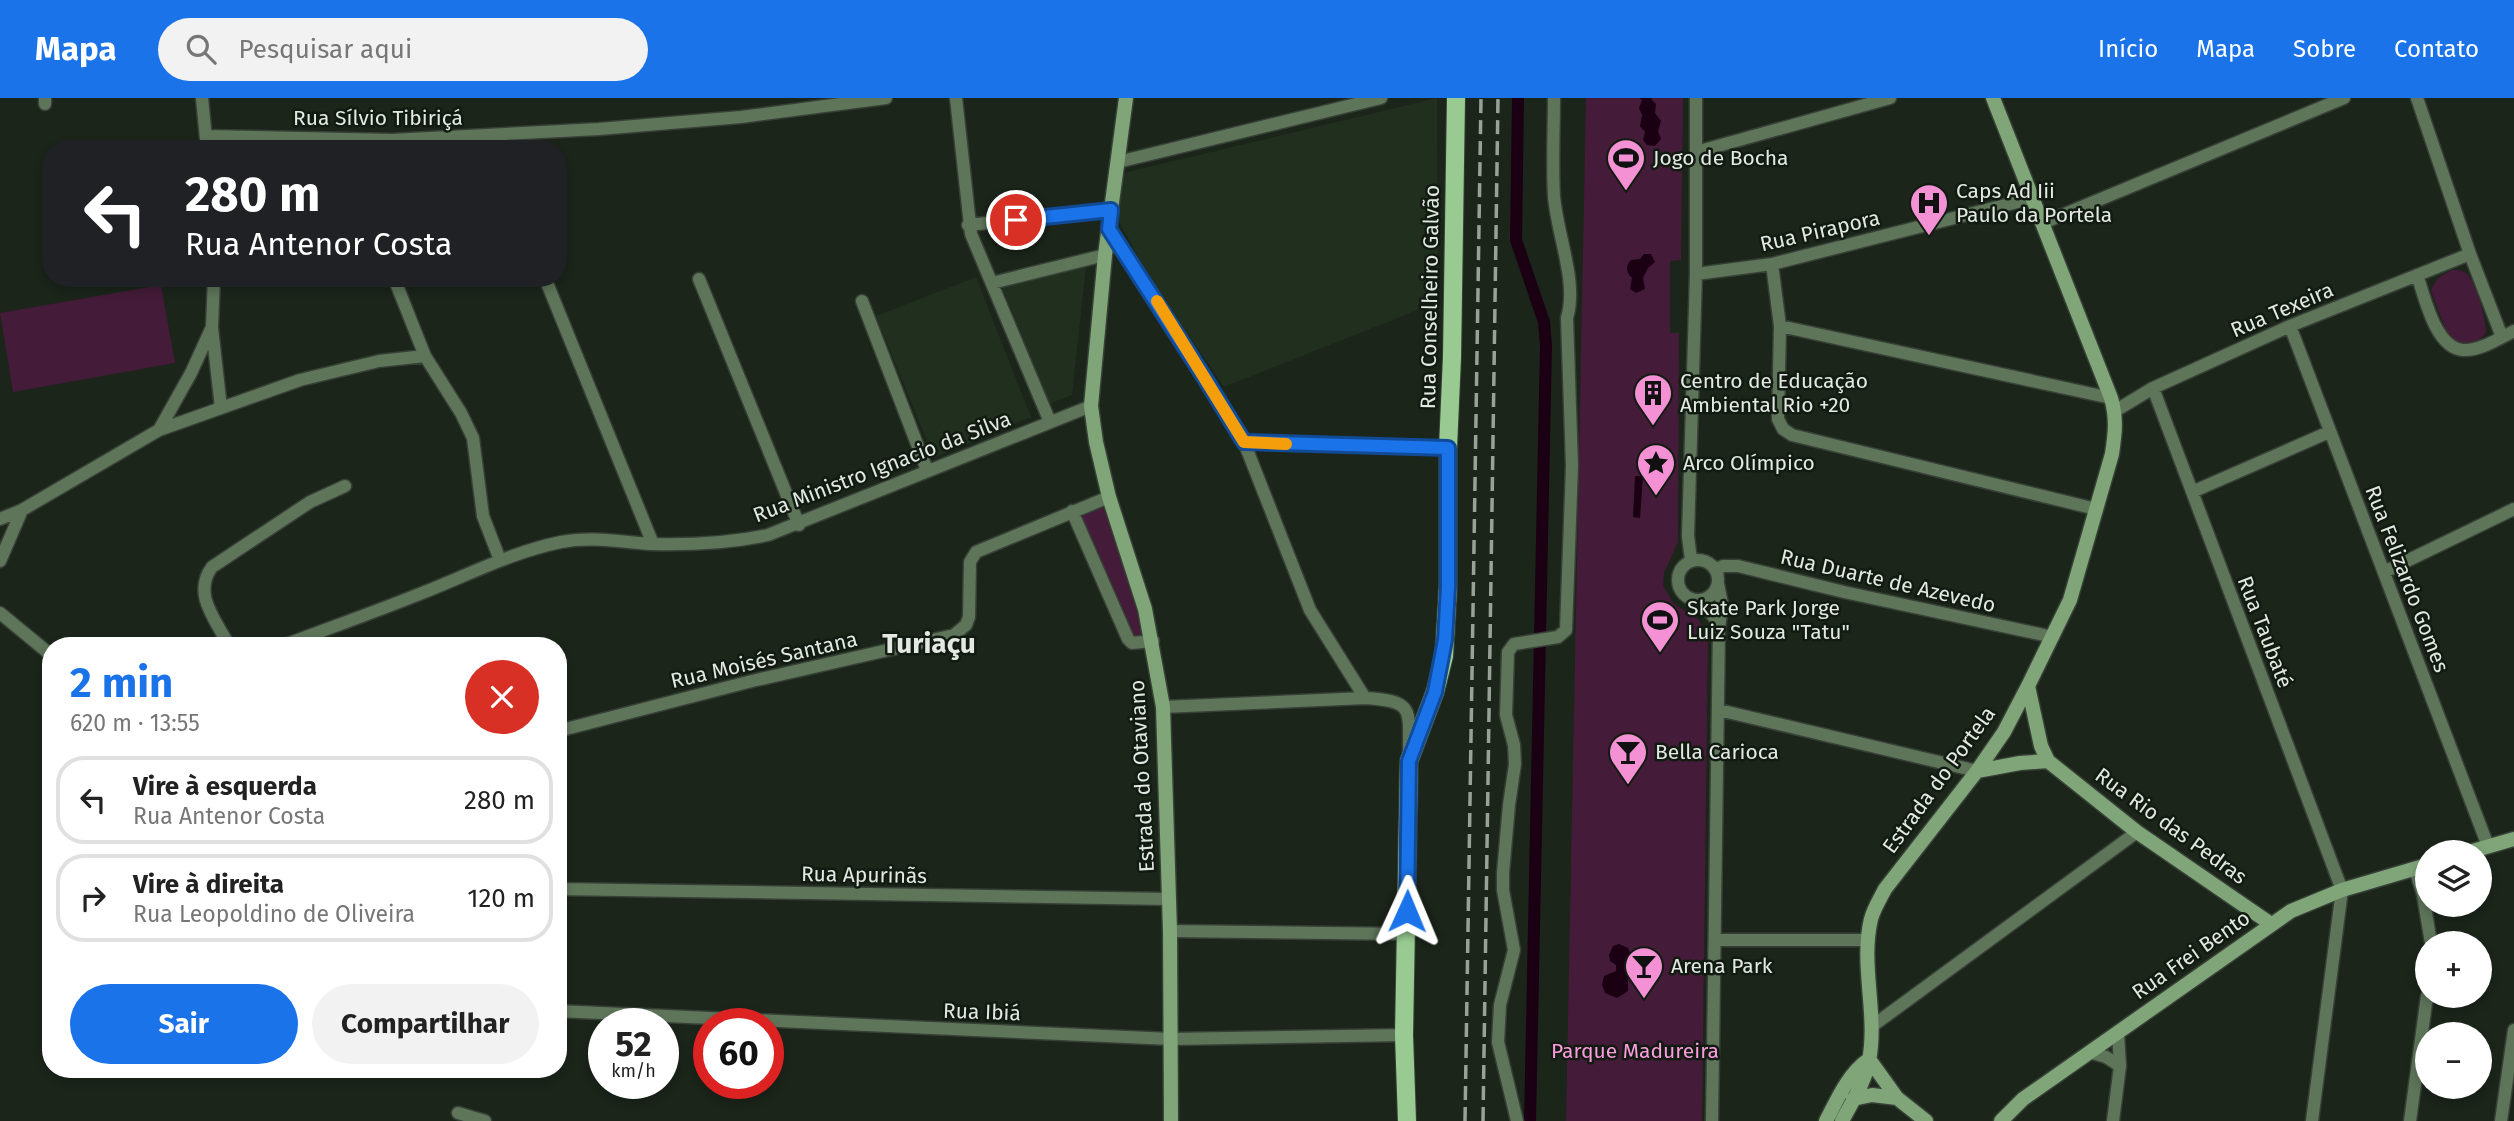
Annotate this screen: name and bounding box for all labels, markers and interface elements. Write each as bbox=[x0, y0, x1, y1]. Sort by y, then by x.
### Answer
search box bbox=[158, 18, 648, 81]
text: Mapa bbox=[35, 29, 116, 69]
icon: search bbox=[182, 30, 220, 68]
text: Pesquisar aqui bbox=[238, 34, 412, 65]
text: Início bbox=[2098, 35, 2158, 63]
text: Mapa bbox=[2196, 35, 2255, 63]
text: Sobre bbox=[2293, 35, 2356, 63]
text: Contato bbox=[2394, 35, 2479, 63]
street label: Rua Sílvio Tibiriçá bbox=[293, 105, 463, 131]
sports icon: Jogo de Bocha bbox=[1605, 137, 1647, 192]
place label: Jogo de Bocha bbox=[1653, 145, 1788, 171]
text: 280 m bbox=[185, 165, 321, 224]
icon: left bbox=[70, 168, 161, 259]
place label: Caps Ad Iii Paulo da Portela bbox=[1956, 178, 2112, 228]
hospital icon: Caps Ad Iii Paulo da Portela bbox=[1908, 182, 1950, 237]
street label: Rua Conselheiro Galvão bbox=[1415, 185, 1445, 409]
pin bbox=[986, 190, 1046, 250]
icon: arrive bbox=[997, 201, 1035, 239]
street label: Rua Pirapora bbox=[1757, 205, 1883, 257]
text: Rua Antenor Costa bbox=[185, 225, 452, 263]
street label: Rua Texeira bbox=[2227, 277, 2337, 343]
place label: Centro de Educação Ambiental Rio +20 bbox=[1680, 368, 1868, 418]
building icon: Centro de Educação Ambiental Rio +20 bbox=[1632, 372, 1674, 427]
street label: Rua Ministro Ignacio da Silva bbox=[749, 406, 1015, 528]
place icon: Arco Olímpico bbox=[1635, 442, 1677, 497]
place label: Arco Olímpico bbox=[1683, 450, 1815, 476]
street label: Rua Felizardo Gomes bbox=[2359, 482, 2455, 676]
street label: Rua Duarte de Azevedo bbox=[1778, 544, 1998, 618]
street label: Rua Taubaté bbox=[2232, 572, 2298, 692]
place label: Skate Park Jorge Luiz Souza "Tatu" bbox=[1687, 595, 1850, 645]
sports icon: Skate Park Jorge Luiz Souza "Tatu" bbox=[1639, 599, 1681, 654]
street label: Rua Moisés Santana bbox=[668, 626, 860, 694]
district label: Turiaçu bbox=[882, 627, 976, 660]
text: 2 min bbox=[70, 658, 173, 708]
button: close bbox=[465, 660, 539, 734]
street label: Estrada do Otaviano bbox=[1124, 679, 1160, 873]
street label: Estrada do Portela bbox=[1877, 701, 2001, 859]
text: 620 m · 13:55 bbox=[70, 709, 200, 737]
bar icon: Bella Carioca bbox=[1607, 731, 1649, 786]
place label: Bella Carioca bbox=[1655, 739, 1779, 765]
street label: Rua Rio das Pedras bbox=[2090, 762, 2252, 890]
text: Vire à esquerda bbox=[133, 771, 317, 802]
icon: left bbox=[74, 781, 112, 819]
text: 280 m bbox=[464, 785, 535, 816]
text: Rua Antenor Costa bbox=[133, 802, 325, 830]
map controls bbox=[2415, 840, 2492, 1099]
button: layers bbox=[2415, 840, 2492, 917]
street label: Rua Apurinãs bbox=[801, 861, 927, 889]
text: Vire à direita bbox=[133, 869, 284, 900]
position arrow bbox=[1370, 874, 1444, 948]
icon: right bbox=[74, 879, 112, 917]
text: 120 m bbox=[467, 883, 535, 914]
text: Rua Leopoldino de Oliveira bbox=[133, 900, 415, 928]
street label: Rua Frei Bento bbox=[2127, 905, 2255, 1005]
button: + bbox=[2415, 931, 2492, 1008]
bar icon: Arena Park bbox=[1623, 945, 1665, 1000]
place label: Arena Park bbox=[1671, 953, 1773, 979]
button: Sair bbox=[70, 984, 298, 1064]
button: Compartilhar bbox=[312, 984, 539, 1064]
street label: Rua Ibiá bbox=[943, 998, 1021, 1026]
speed limit sign: 60 bbox=[693, 1008, 784, 1099]
button: − bbox=[2415, 1022, 2492, 1099]
text: 52 bbox=[615, 1023, 652, 1065]
park label: Parque Madureira bbox=[1551, 1038, 1719, 1064]
text: km/h bbox=[611, 1060, 656, 1082]

